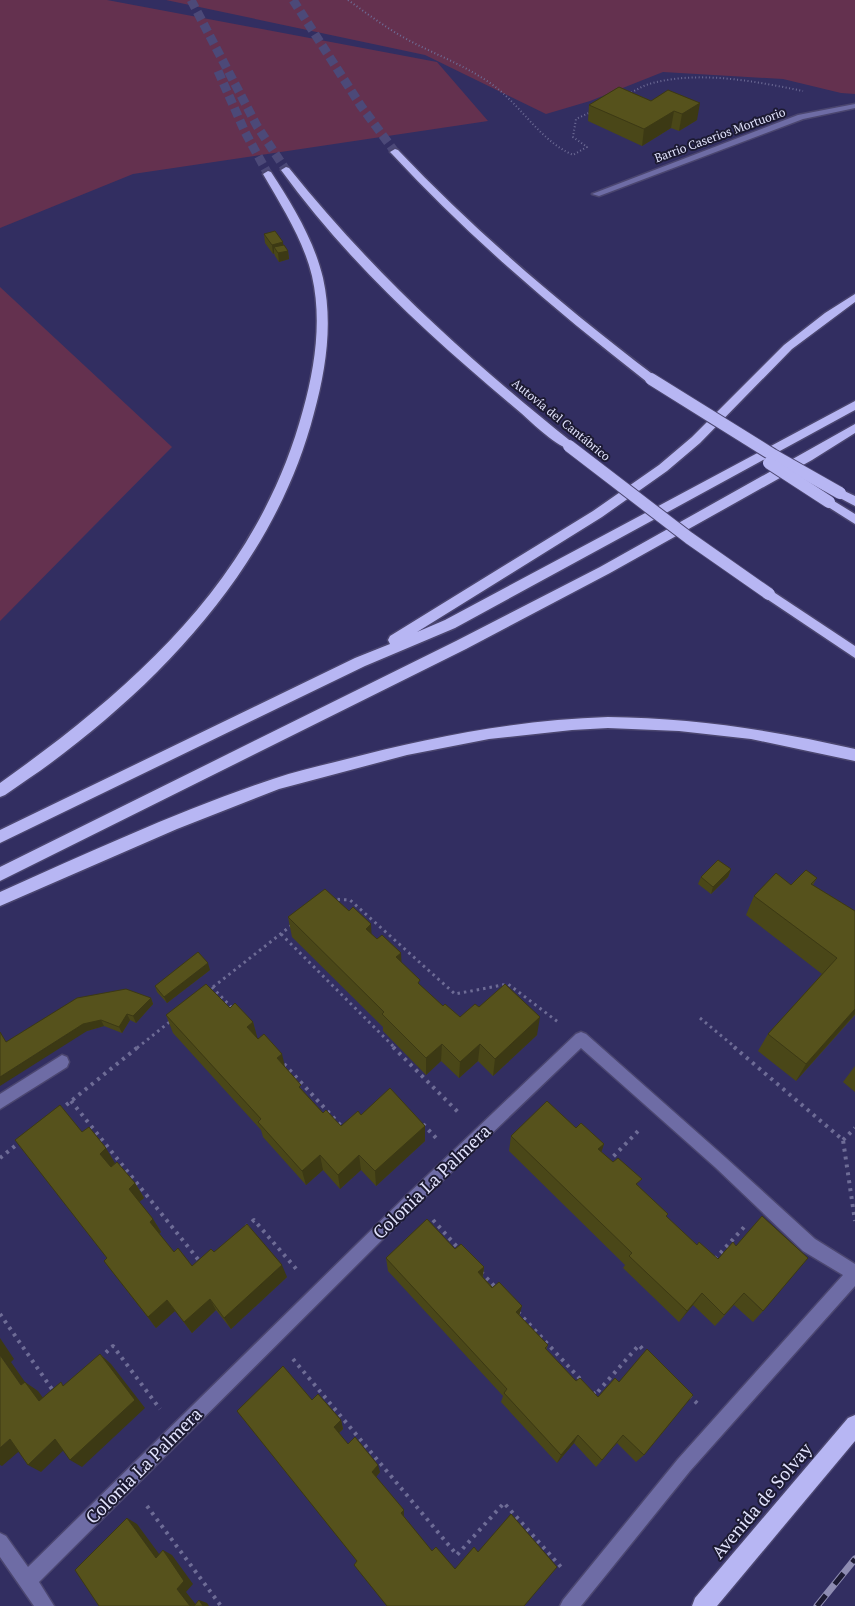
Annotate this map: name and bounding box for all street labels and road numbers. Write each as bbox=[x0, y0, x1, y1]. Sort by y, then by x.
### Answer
street label: Barrio Caserios Mortuorio bbox=[652, 104, 788, 165]
street label: Autovía del Cantábrico bbox=[509, 375, 614, 464]
street label: Colonia La Palmera bbox=[367, 1119, 495, 1244]
street label: Colonia La Palmera bbox=[80, 1402, 207, 1529]
street label: Avenida de Solvay bbox=[706, 1437, 817, 1563]

